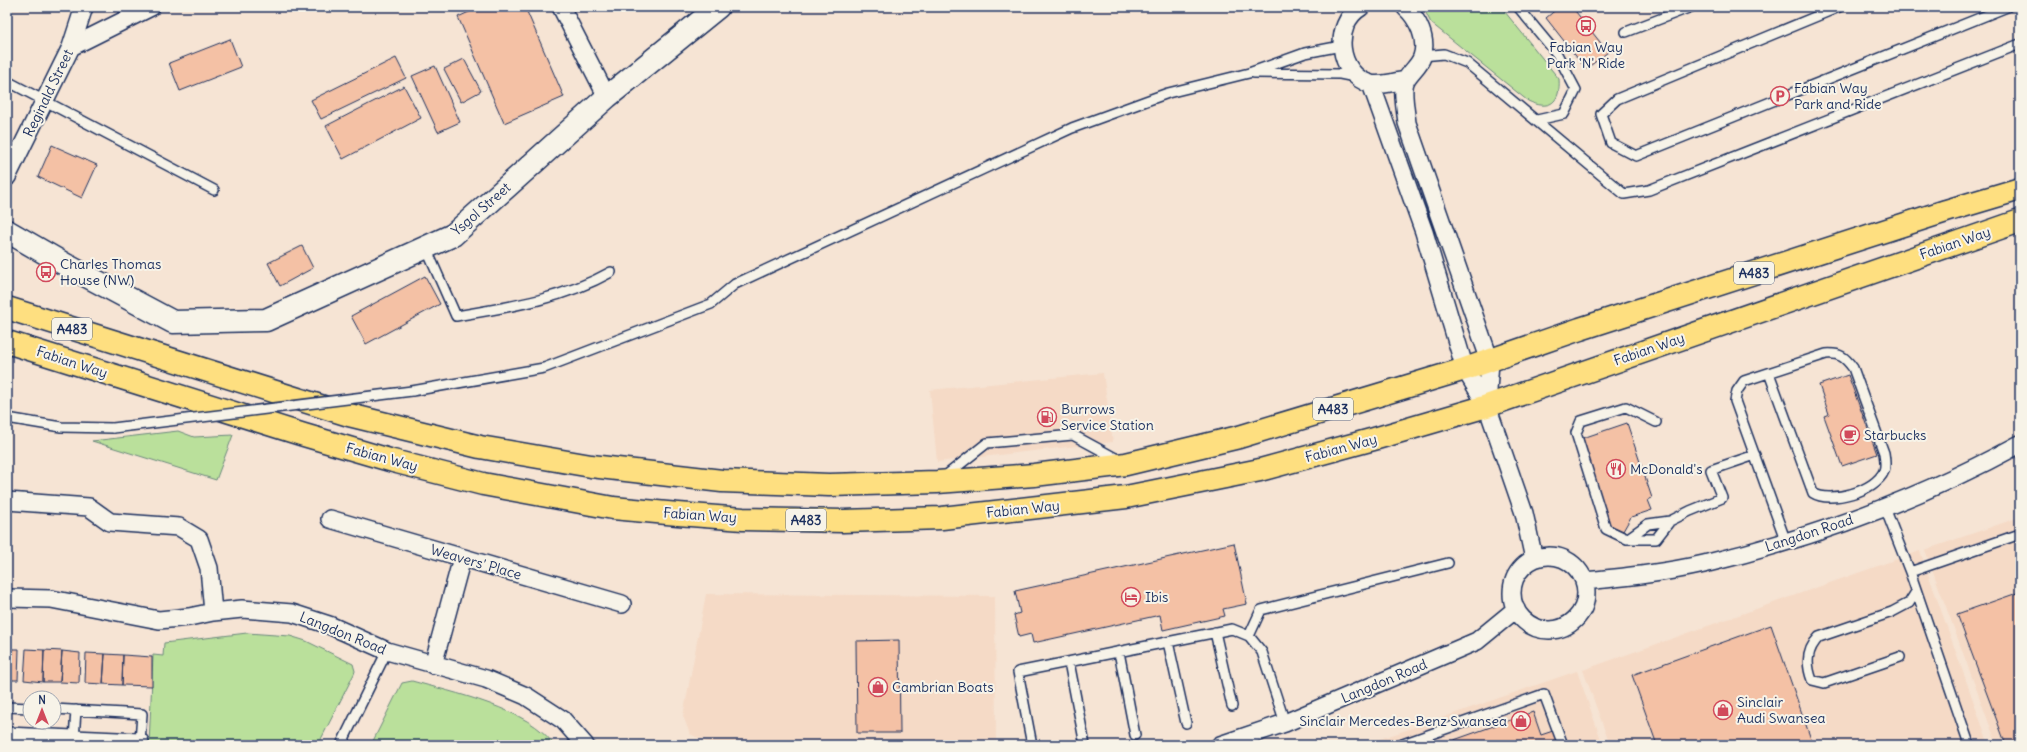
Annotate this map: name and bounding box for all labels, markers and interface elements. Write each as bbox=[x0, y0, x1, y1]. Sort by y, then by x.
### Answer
bus stop icon: Fabian Way Park 'N' Ride bbox=[1575, 15, 1597, 37]
place label: Fabian Way Park 'N' Ride bbox=[1547, 38, 1625, 72]
street label: Reginald Street bbox=[19, 46, 77, 140]
place label: Fabian Way Park and Ride bbox=[1794, 79, 1882, 113]
parking icon: Fabian Way Park and Ride bbox=[1769, 85, 1791, 107]
street label: Ysgol Street bbox=[448, 178, 515, 240]
street label: Fabian Way bbox=[1917, 222, 1993, 264]
place label: Charles Thomas House (NW) bbox=[60, 255, 161, 289]
bus stop icon: Charles Thomas House (NW) bbox=[35, 261, 57, 283]
road number: A483 bbox=[1734, 262, 1774, 284]
road number: A483 bbox=[52, 318, 92, 340]
street label: Fabian Way bbox=[1611, 328, 1687, 370]
street label: Fabian Way bbox=[34, 342, 110, 382]
road number: A483 bbox=[1313, 398, 1353, 420]
place label: Burrows Service Station bbox=[1061, 400, 1154, 434]
fuel station icon: Burrows Service Station bbox=[1036, 406, 1058, 428]
cafe icon: Starbucks bbox=[1839, 424, 1861, 446]
place label: Starbucks bbox=[1864, 426, 1926, 444]
street label: Fabian Way bbox=[1303, 430, 1379, 466]
street label: Fabian Way bbox=[344, 439, 420, 475]
restaurant icon: McDonald's bbox=[1605, 458, 1627, 480]
place label: McDonald's bbox=[1630, 460, 1703, 478]
street label: Fabian Way bbox=[985, 496, 1061, 522]
street label: Fabian Way bbox=[663, 503, 737, 527]
road number: A483 bbox=[786, 509, 826, 531]
street label: Langdon Road bbox=[1763, 510, 1855, 556]
street label: Weavers' Place bbox=[428, 540, 524, 584]
hotel icon: Ibis bbox=[1120, 586, 1142, 608]
place label: Ibis bbox=[1145, 588, 1168, 606]
street label: Langdon Road bbox=[297, 607, 389, 659]
street label: Langdon Road bbox=[1338, 655, 1430, 707]
shop icon: Cambrian Boats bbox=[867, 676, 889, 698]
place label: Cambrian Boats bbox=[892, 678, 994, 696]
north arrow bbox=[22, 690, 62, 730]
text: N bbox=[38, 693, 46, 707]
place label: Sinclair Audi Swansea bbox=[1737, 693, 1825, 727]
shop icon: Sinclair Audi Swansea bbox=[1712, 699, 1734, 721]
shop icon: Sinclair Mercedes-Benz Swansea bbox=[1510, 710, 1532, 732]
place label: Sinclair Mercedes-Benz Swansea bbox=[1299, 712, 1507, 730]

